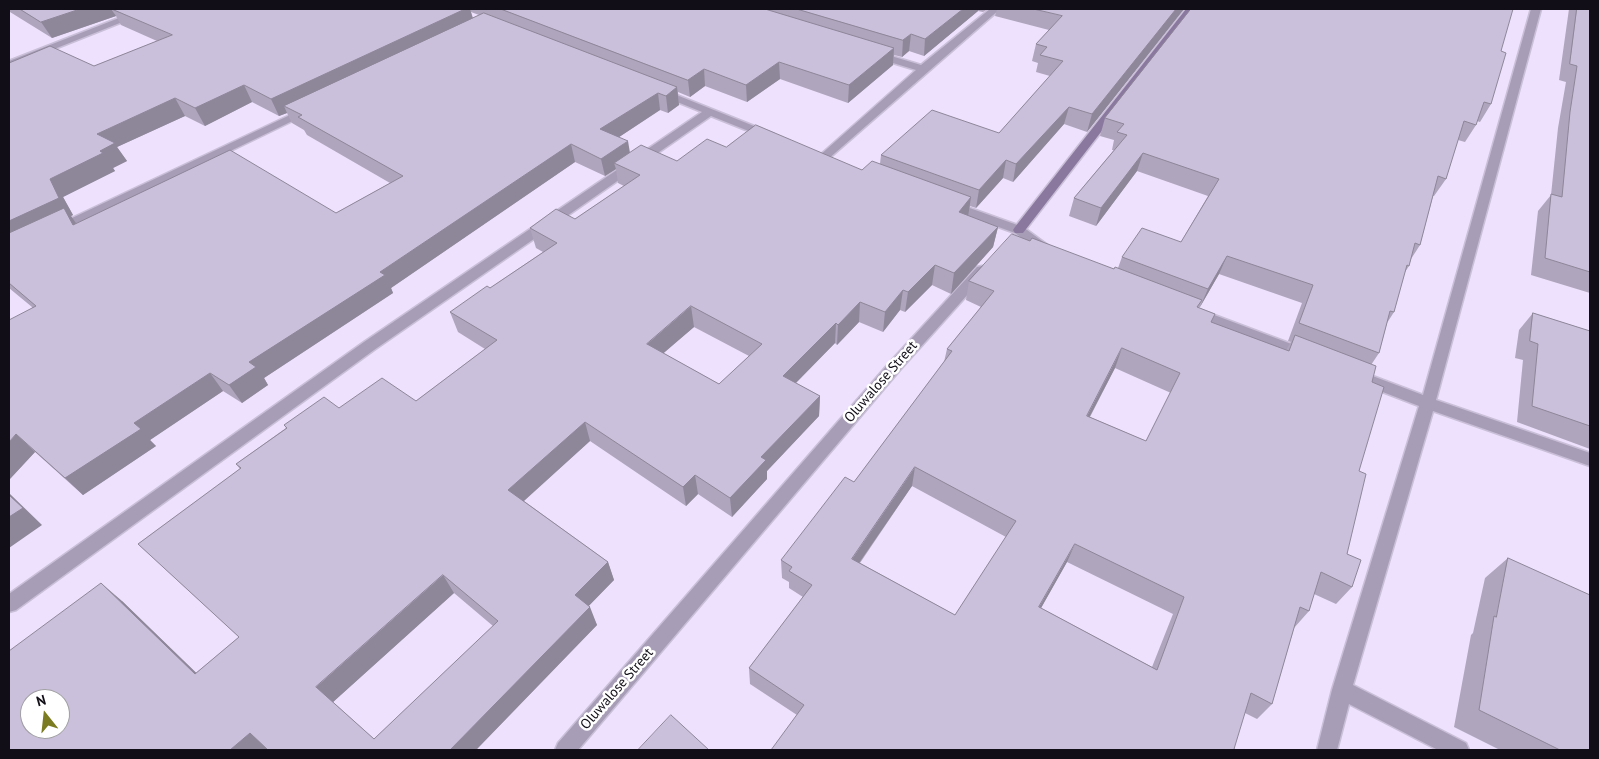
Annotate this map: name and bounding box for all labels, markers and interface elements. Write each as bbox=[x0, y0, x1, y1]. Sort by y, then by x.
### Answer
street label: Oluwalose Street bbox=[841, 338, 921, 426]
street label: Oluwalose Street bbox=[577, 645, 657, 733]
north arrow bbox=[20, 689, 70, 739]
text: N bbox=[34, 691, 48, 710]

